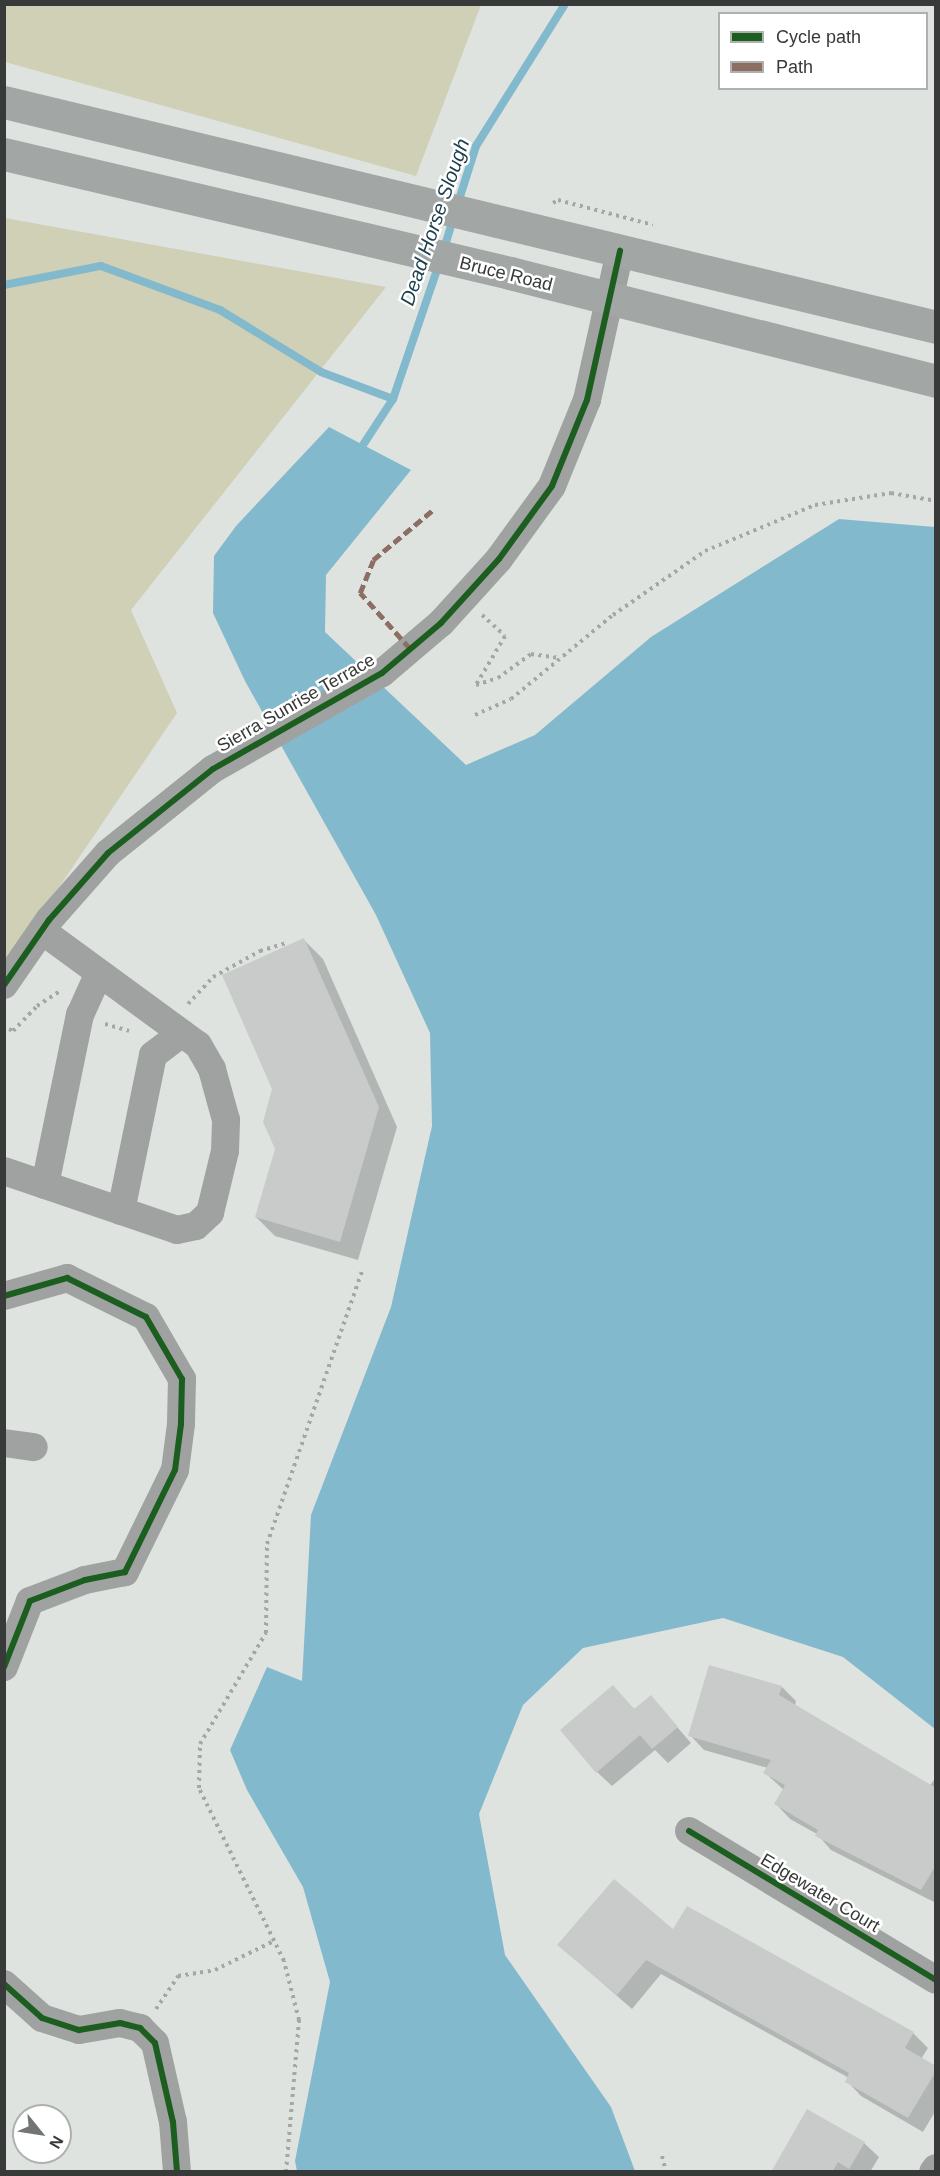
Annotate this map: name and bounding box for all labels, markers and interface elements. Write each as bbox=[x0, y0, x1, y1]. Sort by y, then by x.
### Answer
legend bbox=[718, 12, 928, 90]
text: Cycle path bbox=[776, 27, 861, 47]
text: Path bbox=[776, 57, 813, 77]
water label: Dead Horse Slough bbox=[395, 136, 475, 308]
street label: Bruce Road bbox=[457, 252, 555, 296]
street label: Sierra Sunrise Terrace bbox=[213, 649, 379, 757]
street label: Edgewater Court bbox=[757, 1849, 883, 1937]
north arrow bbox=[12, 2104, 72, 2164]
text: N bbox=[46, 2133, 67, 2152]

